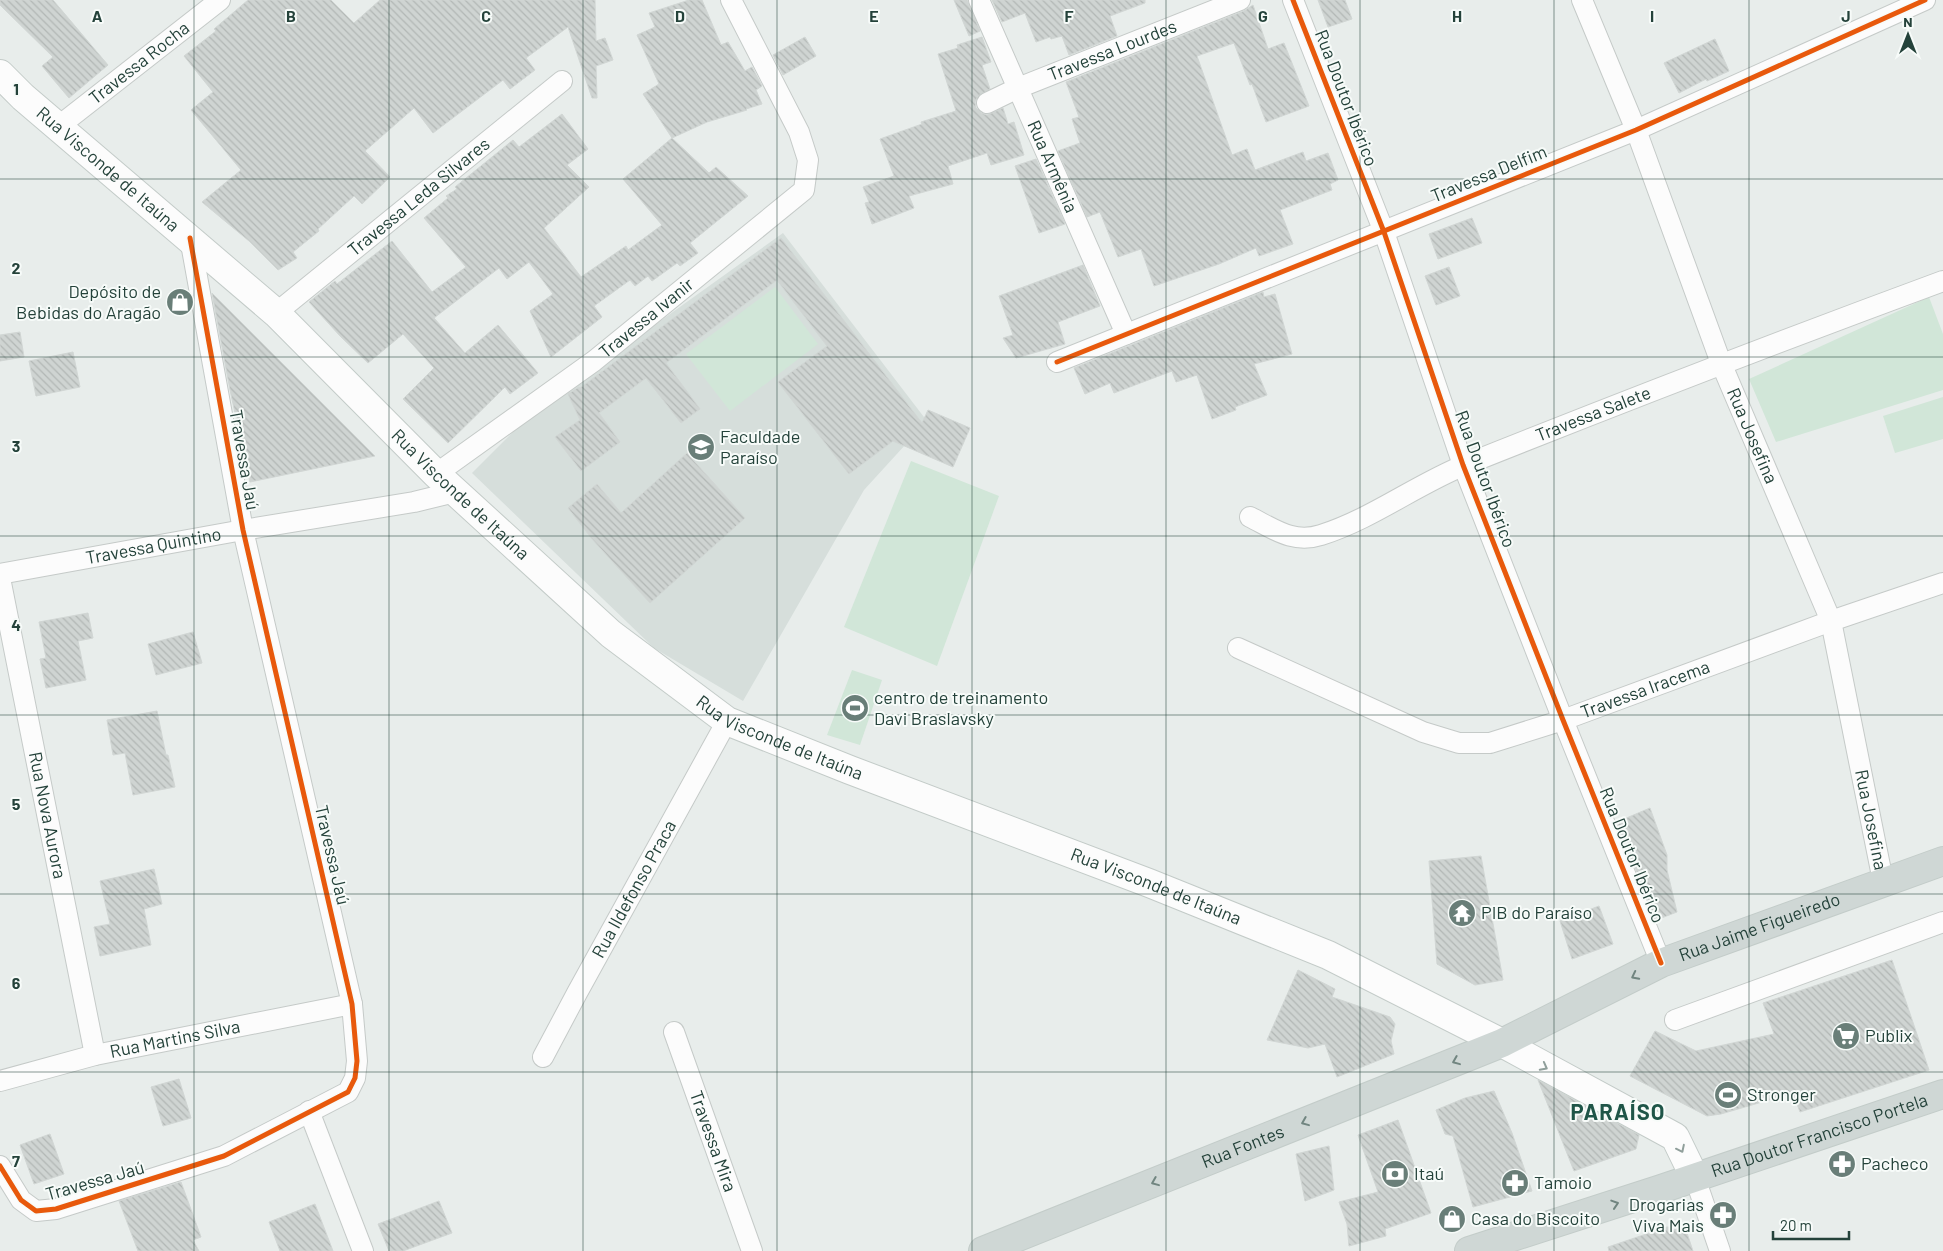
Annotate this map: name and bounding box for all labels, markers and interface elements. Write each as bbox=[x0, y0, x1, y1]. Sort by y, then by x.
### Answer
text: A bbox=[92, 6, 103, 25]
text: B bbox=[286, 6, 296, 25]
text: C bbox=[481, 6, 491, 25]
text: D bbox=[675, 6, 685, 25]
text: E bbox=[869, 6, 879, 25]
text: F bbox=[1065, 6, 1074, 25]
text: G bbox=[1258, 6, 1268, 25]
text: H bbox=[1452, 6, 1462, 25]
text: I bbox=[1650, 6, 1654, 25]
text: J bbox=[1841, 6, 1851, 25]
north arrow bbox=[1883, 10, 1933, 60]
text: N bbox=[1903, 13, 1913, 30]
street label: Travessa Lourdes bbox=[1045, 14, 1180, 85]
street label: Travessa Rocha bbox=[84, 16, 193, 108]
street label: Rua Doutor Ibérico bbox=[1311, 26, 1383, 169]
text: 1 bbox=[13, 79, 19, 98]
street label: Rua Visconde de Itaúna bbox=[32, 101, 184, 236]
street label: Rua Armênia bbox=[1023, 116, 1083, 216]
street label: Travessa Leda Silvares bbox=[343, 132, 494, 260]
street label: Travessa Delfim bbox=[1427, 140, 1550, 206]
text: 2 bbox=[12, 258, 21, 277]
street label: Travessa Ivanir bbox=[594, 272, 698, 362]
place label: Depósito de Bebidas do Aragão bbox=[16, 280, 161, 323]
shop icon: Depósito de Bebidas do Aragão bbox=[165, 287, 195, 317]
street label: Travessa Salete bbox=[1532, 381, 1654, 446]
street label: Rua Josefina bbox=[1723, 384, 1783, 487]
street label: Rua Doutor Ibérico bbox=[1451, 407, 1521, 550]
street label: Travessa Jaú bbox=[225, 408, 265, 512]
street label: Rua Visconde de Itaúna bbox=[387, 424, 534, 564]
place label: Faculdade Paraíso bbox=[720, 425, 800, 468]
school or university icon: Faculdade Paraíso bbox=[686, 432, 716, 462]
text: 3 bbox=[12, 436, 20, 455]
street label: Travessa Quintino bbox=[84, 522, 223, 568]
text: 4 bbox=[11, 615, 21, 634]
street label: Travessa Iracema bbox=[1577, 655, 1712, 723]
place label: centro de treinamento Davi Braslavsky bbox=[874, 686, 1048, 729]
street label: Rua Visconde de Itaúna bbox=[692, 690, 866, 784]
sports icon: centro de treinamento Davi Braslavsky bbox=[840, 693, 870, 723]
street label: Rua Nova Aurora bbox=[25, 750, 72, 881]
street label: Rua Josefina bbox=[1851, 767, 1893, 872]
street label: Rua Doutor Ibérico bbox=[1596, 784, 1670, 926]
text: 5 bbox=[12, 794, 21, 813]
street label: Travessa Jaú bbox=[311, 803, 355, 907]
street label: Rua Ildefonso Praca bbox=[587, 816, 680, 961]
street label: Rua Visconde de Itaúna bbox=[1068, 842, 1245, 929]
street label: Rua Jaime Figueiredo bbox=[1676, 887, 1843, 966]
temple icon: PIB do Paraíso bbox=[1447, 898, 1477, 928]
place label: PIB do Paraíso bbox=[1481, 901, 1592, 923]
one-way arrow bbox=[1631, 970, 1640, 980]
text: 6 bbox=[12, 973, 21, 992]
street label: Rua Martins Silva bbox=[108, 1014, 242, 1062]
supermarket icon: Publix bbox=[1831, 1021, 1861, 1051]
place label: Publix bbox=[1865, 1024, 1913, 1046]
one-way arrow bbox=[1452, 1055, 1461, 1066]
one-way arrow bbox=[1539, 1061, 1548, 1071]
sports icon: Stronger bbox=[1713, 1080, 1743, 1110]
place label: Stronger bbox=[1747, 1083, 1816, 1105]
street label: Travessa Mira bbox=[686, 1087, 742, 1194]
street label: Rua Doutor Francisco Portela bbox=[1708, 1088, 1930, 1181]
district label: PARAÍSO bbox=[1571, 1098, 1665, 1124]
one-way arrow bbox=[1302, 1116, 1310, 1126]
street label: Rua Fontes bbox=[1198, 1120, 1287, 1172]
one-way arrow bbox=[1675, 1144, 1685, 1153]
pharmacy icon: Pacheco bbox=[1827, 1149, 1857, 1179]
text: 7 bbox=[12, 1151, 20, 1170]
place label: Pacheco bbox=[1861, 1152, 1928, 1174]
street label: Travessa Jaú bbox=[43, 1155, 147, 1205]
bank icon: Itaú bbox=[1380, 1159, 1410, 1189]
place label: Itaú bbox=[1414, 1162, 1444, 1184]
pharmacy icon: Tamoio bbox=[1500, 1168, 1530, 1198]
place label: Tamoio bbox=[1534, 1171, 1592, 1193]
one-way arrow bbox=[1151, 1176, 1160, 1187]
place label: Drogarias Viva Mais bbox=[1629, 1193, 1704, 1236]
one-way arrow bbox=[1610, 1200, 1619, 1210]
pharmacy icon: Drogarias Viva Mais bbox=[1708, 1200, 1738, 1230]
shop icon: Casa do Biscoito bbox=[1437, 1204, 1467, 1234]
place label: Casa do Biscoito bbox=[1471, 1207, 1600, 1229]
scale bar bbox=[1773, 1208, 1849, 1240]
text: 20 m bbox=[1780, 1216, 1812, 1234]

